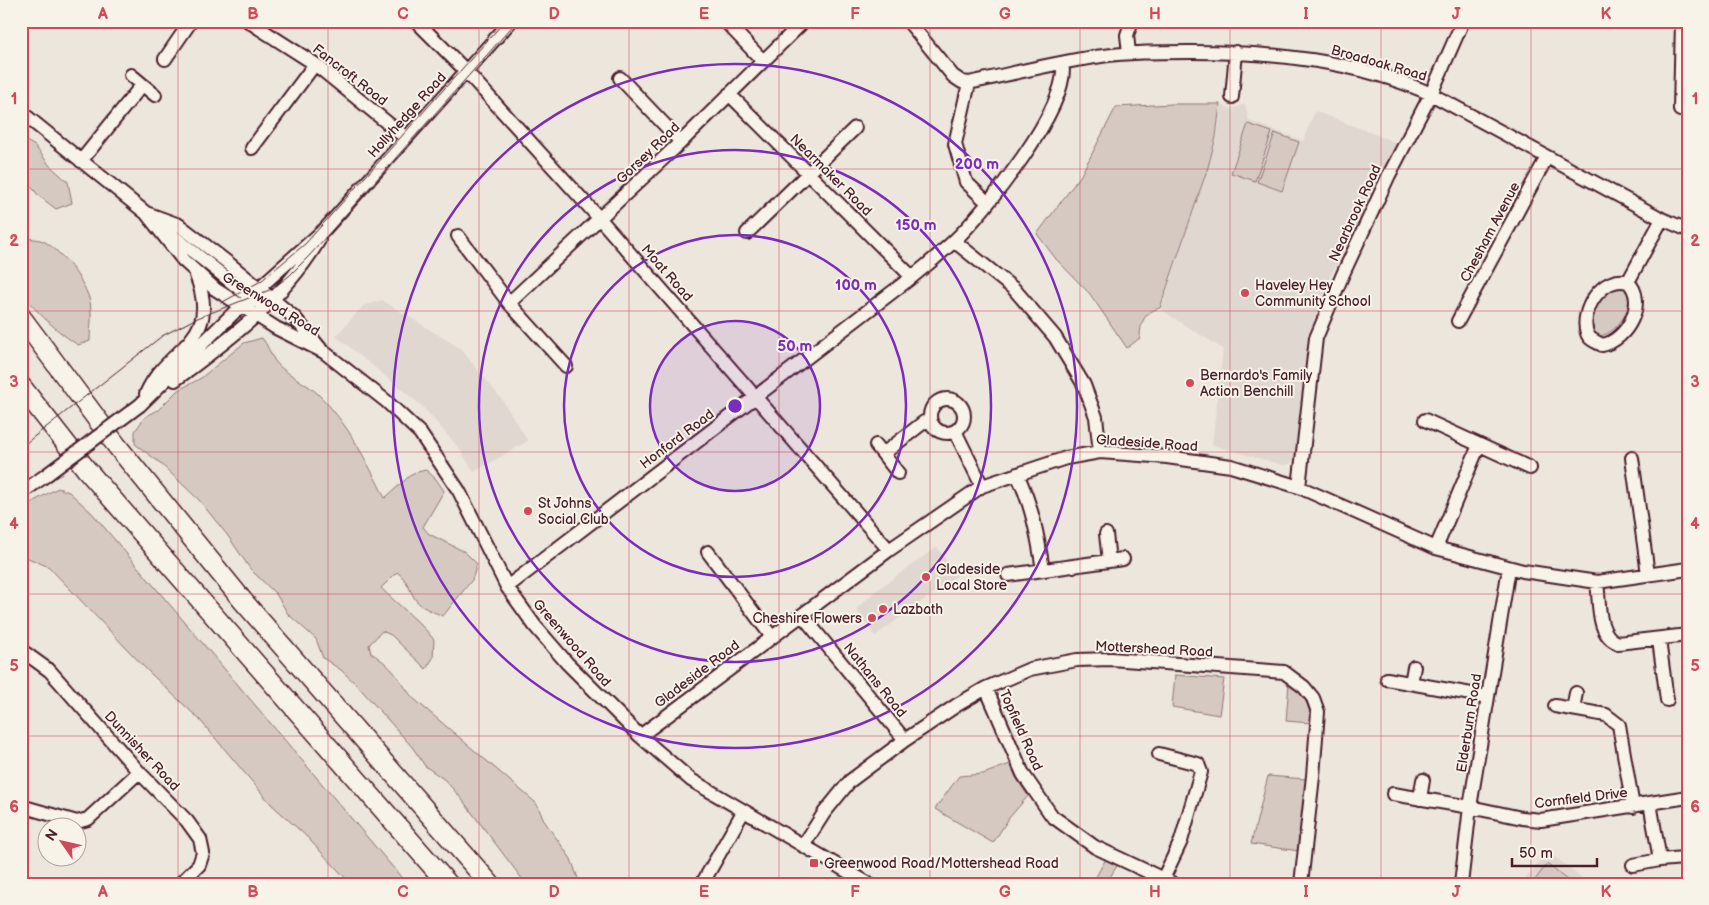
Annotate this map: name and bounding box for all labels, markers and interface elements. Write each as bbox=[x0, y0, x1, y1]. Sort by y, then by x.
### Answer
text: A bbox=[97, 5, 108, 24]
text: B bbox=[247, 5, 259, 24]
text: C bbox=[397, 5, 409, 24]
text: D bbox=[548, 5, 560, 24]
text: E bbox=[699, 5, 709, 24]
text: F bbox=[850, 5, 860, 24]
text: G bbox=[999, 5, 1011, 24]
text: H bbox=[1149, 5, 1161, 24]
text: I bbox=[1303, 5, 1309, 24]
text: J bbox=[1452, 5, 1461, 24]
text: K bbox=[1601, 5, 1612, 24]
street label: Fancroft Road bbox=[309, 41, 391, 109]
street label: Broadoak Road bbox=[1329, 41, 1429, 85]
street label: Hollyhedge Road bbox=[364, 69, 450, 161]
text: 1 bbox=[11, 90, 17, 109]
text: 1 bbox=[1692, 90, 1698, 109]
street label: Gorsey Road bbox=[613, 119, 683, 187]
street label: Nearmaker Road bbox=[786, 130, 876, 220]
text: 200 m bbox=[955, 155, 999, 174]
street label: Nearbrook Road bbox=[1325, 162, 1385, 264]
street label: Chesham Avenue bbox=[1456, 179, 1524, 285]
text: 150 m bbox=[895, 216, 937, 235]
text: 2 bbox=[9, 232, 19, 251]
text: 2 bbox=[1690, 232, 1700, 251]
street label: Moat Road bbox=[638, 241, 696, 305]
street label: Greenwood Road bbox=[219, 268, 323, 340]
text: 100 m bbox=[835, 276, 877, 295]
place label: Haveley Hey Community School bbox=[1255, 277, 1371, 310]
marker: Haveley Hey Community School bbox=[1239, 287, 1251, 299]
text: 50 m bbox=[778, 337, 813, 356]
place label: Bernardo's Family Action Benchill bbox=[1200, 367, 1313, 400]
text: 3 bbox=[9, 373, 19, 392]
text: 3 bbox=[1690, 373, 1700, 392]
marker: Bernardo's Family Action Benchill bbox=[1184, 377, 1196, 389]
centre of rings bbox=[726, 397, 744, 415]
street label: Honford Road bbox=[637, 406, 717, 472]
street label: Gladeside Road bbox=[1096, 431, 1198, 455]
place label: St Johns Social Club bbox=[538, 495, 609, 528]
marker: St Johns Social Club bbox=[522, 505, 534, 517]
text: 4 bbox=[9, 515, 19, 534]
text: 4 bbox=[1690, 515, 1700, 534]
place label: Gladeside Local Store bbox=[936, 561, 1007, 594]
marker: Gladeside Local Store bbox=[920, 571, 932, 583]
street label: Greenwood Road bbox=[529, 596, 615, 690]
place label: Lazbath bbox=[893, 601, 943, 618]
marker: Lazbath bbox=[877, 603, 889, 615]
place label: Cheshire Flowers bbox=[752, 610, 862, 627]
marker: Cheshire Flowers bbox=[866, 612, 878, 624]
street label: Gladeside Road bbox=[651, 637, 743, 711]
street label: Mottershead Road bbox=[1095, 637, 1213, 661]
street label: Nathans Road bbox=[840, 639, 910, 721]
text: 5 bbox=[9, 657, 19, 676]
text: 5 bbox=[1690, 657, 1700, 676]
street label: Elderburn Road bbox=[1453, 672, 1485, 774]
street label: Topfield Road bbox=[996, 687, 1046, 773]
street label: Dunnisher Road bbox=[101, 708, 183, 794]
street label: Cornfield Drive bbox=[1533, 784, 1629, 812]
text: 6 bbox=[9, 798, 19, 817]
text: 6 bbox=[1690, 798, 1700, 817]
north arrow bbox=[38, 818, 88, 868]
text: N bbox=[42, 826, 62, 844]
scale bar bbox=[1512, 835, 1596, 867]
text: 50 m bbox=[1519, 844, 1553, 863]
place label: Greenwood Road/Mottershead Road bbox=[824, 855, 1059, 872]
marker: Greenwood Road/Mottershead Road bbox=[808, 857, 820, 869]
text: A bbox=[97, 883, 108, 902]
text: B bbox=[247, 883, 259, 902]
text: C bbox=[397, 883, 409, 902]
text: D bbox=[548, 883, 560, 902]
text: E bbox=[699, 883, 709, 902]
text: F bbox=[850, 883, 860, 902]
text: G bbox=[999, 883, 1011, 902]
text: H bbox=[1149, 883, 1161, 902]
text: I bbox=[1303, 883, 1309, 902]
text: J bbox=[1452, 883, 1461, 902]
text: K bbox=[1601, 883, 1612, 902]

